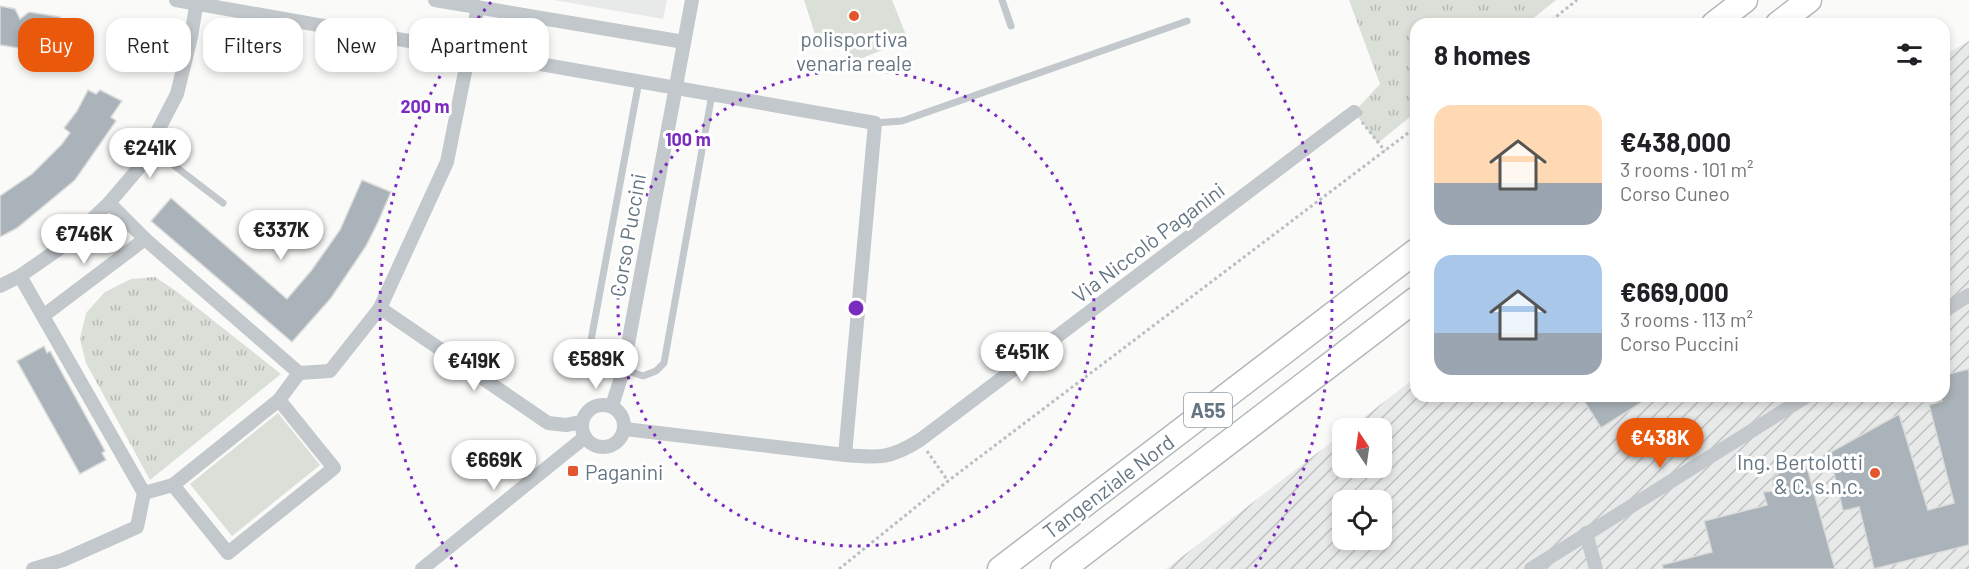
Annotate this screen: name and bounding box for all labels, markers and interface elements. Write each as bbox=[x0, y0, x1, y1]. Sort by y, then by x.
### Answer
marker: polisportiva venaria reale bbox=[847, 9, 861, 23]
chip: Buy bbox=[18, 18, 94, 72]
chip: Rent bbox=[106, 18, 191, 72]
chip: Filters bbox=[203, 18, 303, 72]
chip: New bbox=[315, 18, 397, 72]
chip: Apartment bbox=[409, 18, 549, 72]
place label: polisportiva venaria reale bbox=[796, 26, 912, 75]
icon: filters bbox=[1893, 38, 1926, 71]
text: 8 homes bbox=[1434, 39, 1531, 70]
text: 200 m bbox=[400, 95, 450, 117]
text: €438,000 bbox=[1620, 126, 1731, 157]
pin: €241K bbox=[108, 128, 192, 179]
text: 100 m bbox=[665, 128, 711, 150]
icon: home bbox=[1482, 129, 1554, 201]
text: €241K bbox=[123, 135, 177, 159]
text: 3 rooms · 101 m² bbox=[1620, 157, 1753, 181]
street label: Corso Puccini bbox=[604, 171, 650, 299]
street label: Via Niccolò Paganini bbox=[1067, 177, 1229, 307]
text: Corso Cuneo bbox=[1620, 181, 1730, 205]
pin: €337K bbox=[239, 210, 323, 261]
pin: €746K bbox=[42, 214, 126, 265]
text: €337K bbox=[253, 217, 309, 241]
text: €746K bbox=[55, 221, 113, 245]
text: €669,000 bbox=[1620, 276, 1729, 307]
icon: home bbox=[1482, 279, 1554, 351]
centre of rings bbox=[846, 298, 866, 318]
text: 3 rooms · 113 m² bbox=[1620, 307, 1753, 331]
text: Corso Puccini bbox=[1620, 331, 1739, 355]
pin: €451K bbox=[980, 332, 1064, 383]
pin: €589K bbox=[554, 339, 638, 390]
text: €451K bbox=[995, 339, 1049, 363]
pin: €419K bbox=[432, 341, 516, 392]
text: €589K bbox=[567, 346, 625, 370]
text: €419K bbox=[447, 348, 501, 372]
road number: A55 bbox=[1184, 393, 1232, 427]
north arrow bbox=[1332, 418, 1392, 478]
map controls bbox=[1332, 418, 1392, 550]
pin: €438K bbox=[1618, 418, 1702, 469]
text: €438K bbox=[1631, 425, 1689, 449]
street label: Tangenziale Nord bbox=[1037, 429, 1179, 543]
pin: €669K bbox=[452, 440, 536, 491]
text: €669K bbox=[465, 447, 523, 471]
place label: Ing. Bertolotti & C. s.n.c. bbox=[1737, 449, 1863, 498]
place label: Paganini bbox=[585, 459, 663, 484]
marker: Paganini bbox=[566, 464, 580, 478]
marker: Ing. Bertolotti & C. s.n.c. bbox=[1868, 466, 1882, 480]
button: locate bbox=[1332, 490, 1392, 550]

